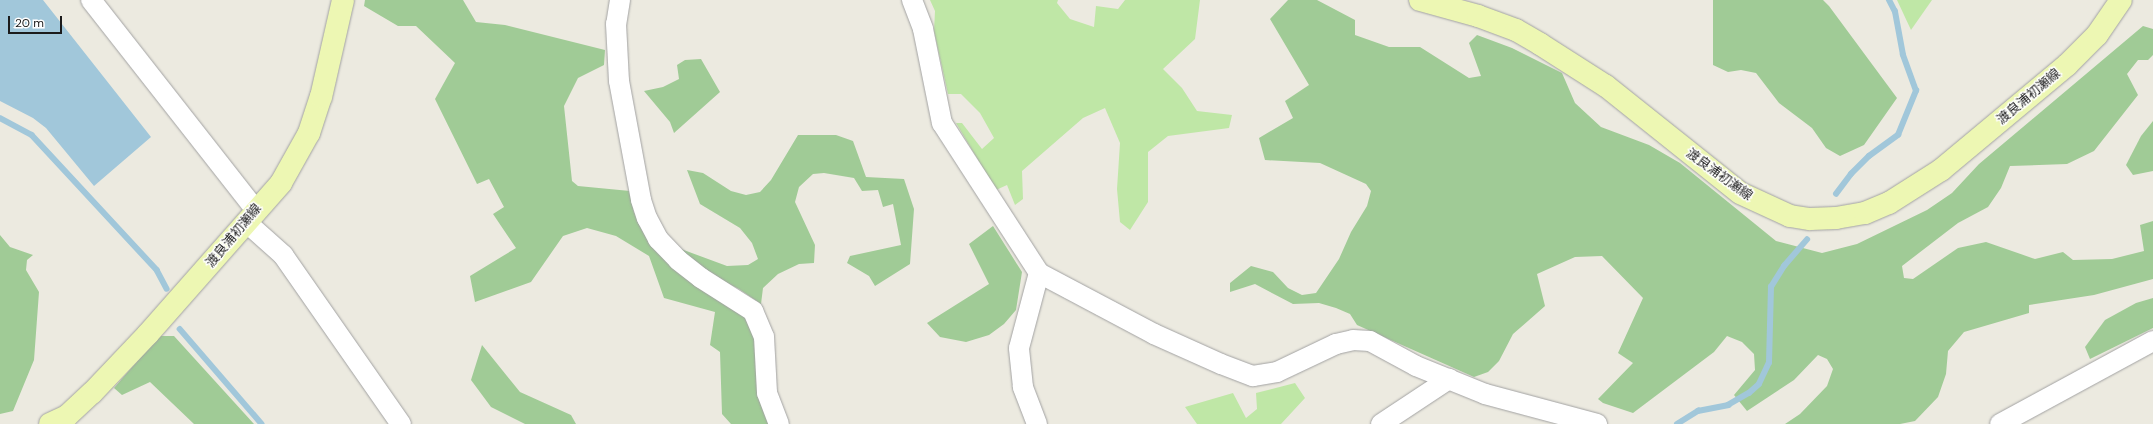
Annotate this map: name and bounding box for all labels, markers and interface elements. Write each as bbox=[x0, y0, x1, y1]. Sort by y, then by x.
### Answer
scale bar bbox=[10, 8, 64, 34]
text: 20 m bbox=[15, 15, 44, 31]
street label: 渡良浦初瀬線 bbox=[1994, 66, 2064, 128]
street label: 渡良浦初瀬線 bbox=[1683, 146, 1755, 204]
street label: 渡良浦初瀬線 bbox=[203, 201, 265, 271]

